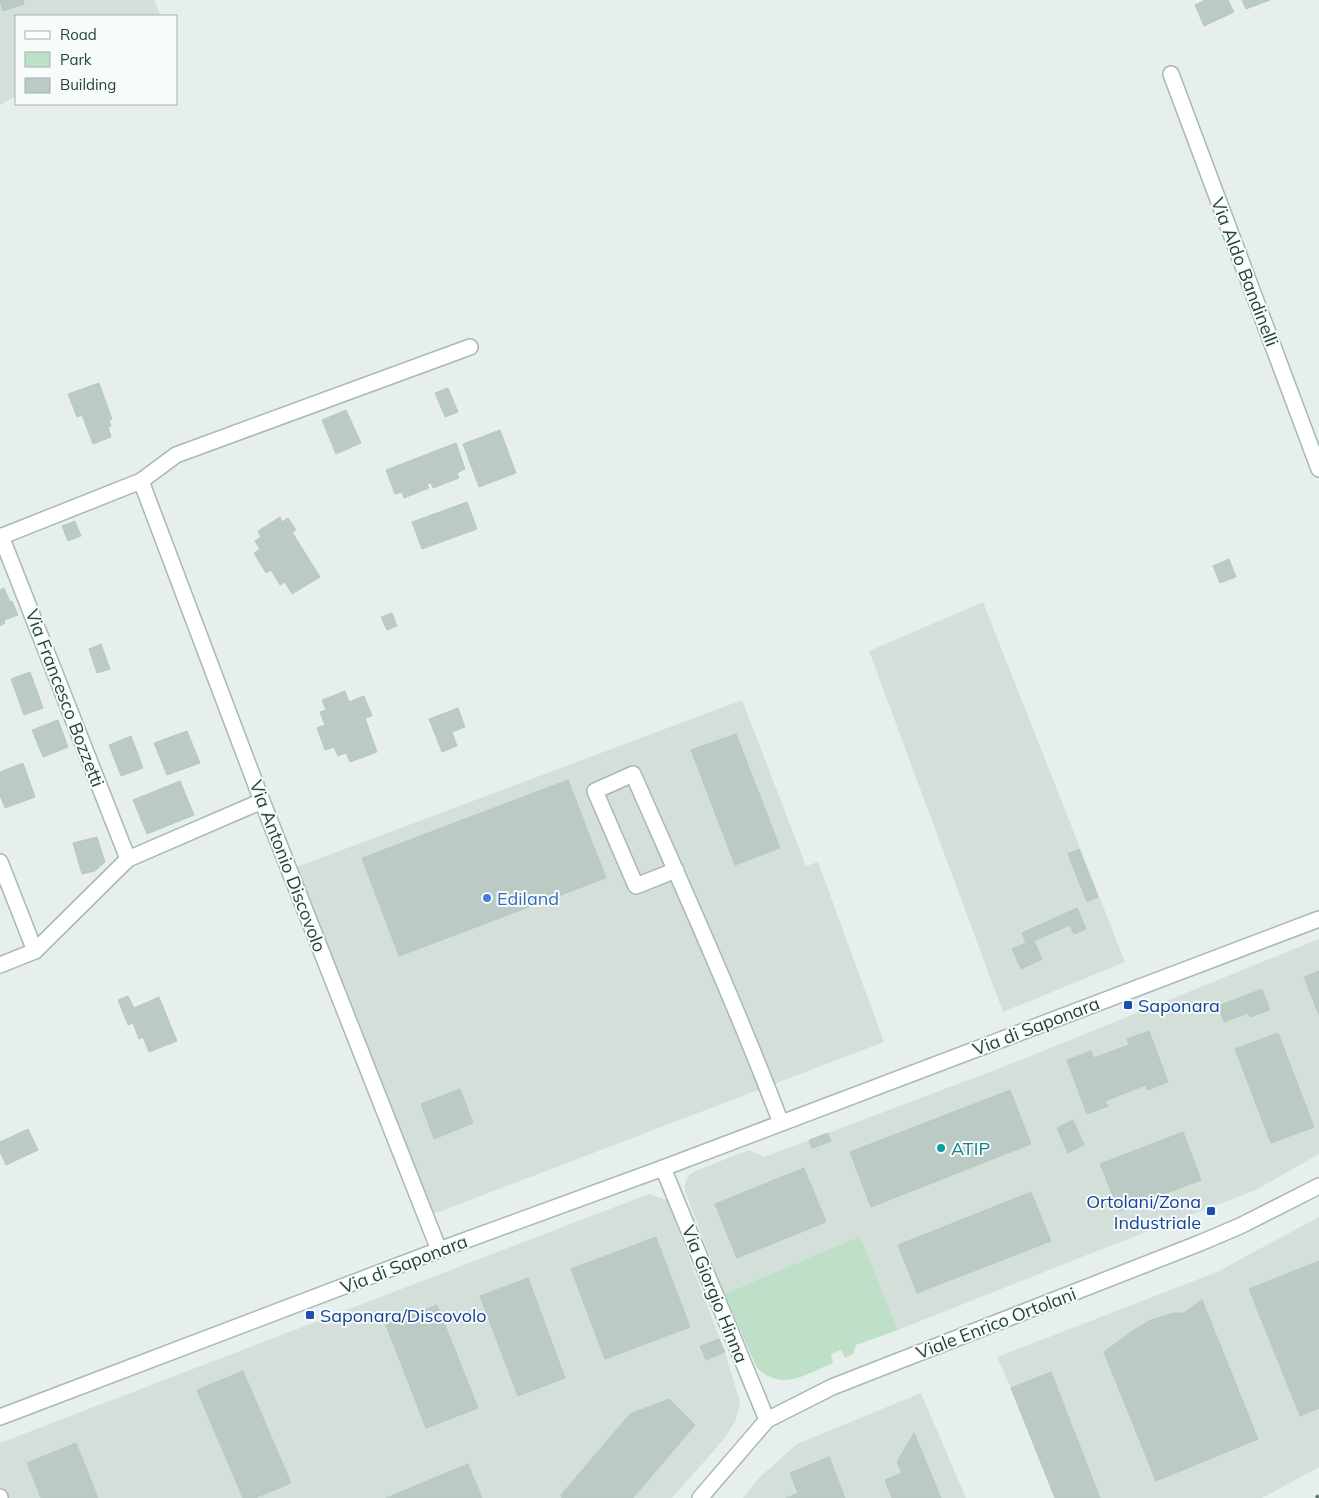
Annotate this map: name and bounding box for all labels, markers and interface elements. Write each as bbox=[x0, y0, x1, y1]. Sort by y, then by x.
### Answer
legend bbox=[15, 15, 178, 105]
text: Road bbox=[60, 25, 97, 44]
text: Park bbox=[60, 50, 92, 69]
text: Building bbox=[60, 75, 116, 94]
street label: Via Aldo Bandinelli bbox=[1206, 194, 1284, 350]
street label: Via Francesco Bozzetti bbox=[20, 606, 110, 790]
street label: Via Antonio Discovolo bbox=[245, 777, 331, 955]
place label: Ediland bbox=[497, 887, 559, 910]
marker: Ediland bbox=[481, 892, 493, 904]
street label: Via di Saponara bbox=[969, 991, 1103, 1061]
place label: Saponara bbox=[1138, 994, 1220, 1017]
marker: Saponara bbox=[1122, 999, 1134, 1011]
place label: ATIP bbox=[951, 1137, 990, 1160]
marker: ATIP bbox=[935, 1142, 947, 1154]
place label: Ortolani/Zona Industriale bbox=[1086, 1190, 1201, 1234]
marker: Ortolani/Zona Industriale bbox=[1205, 1205, 1217, 1217]
street label: Via Giorgio Hinna bbox=[677, 1222, 753, 1366]
street label: Via di Saponara bbox=[337, 1229, 471, 1299]
street label: Viale Enrico Ortolani bbox=[913, 1282, 1079, 1364]
place label: Saponara/Discovolo bbox=[320, 1304, 487, 1327]
marker: Saponara/Discovolo bbox=[304, 1309, 316, 1321]

